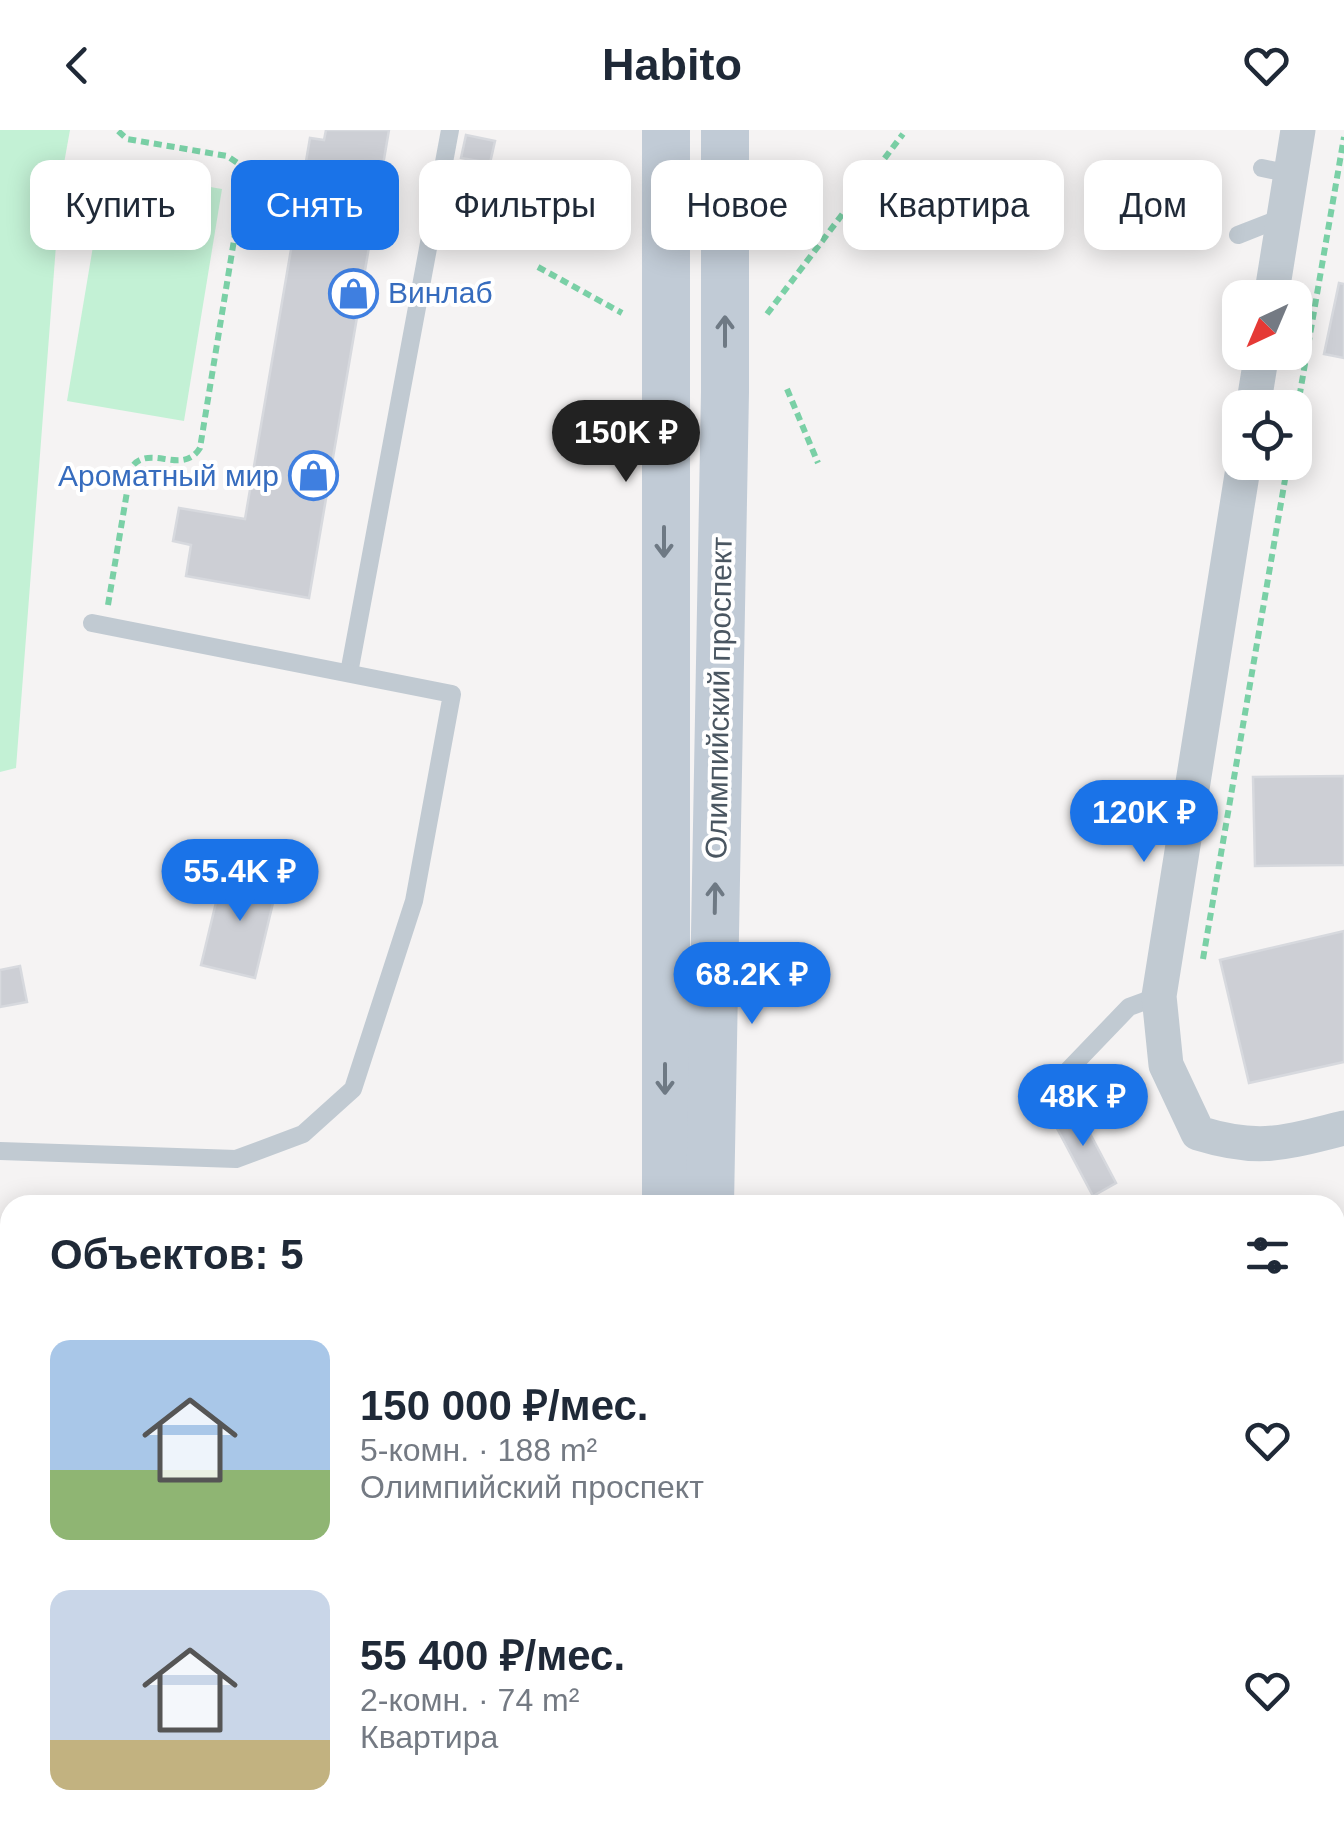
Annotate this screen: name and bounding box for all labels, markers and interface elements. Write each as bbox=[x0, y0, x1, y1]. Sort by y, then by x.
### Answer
icon: back bbox=[50, 38, 105, 93]
icon: heart bbox=[1239, 38, 1294, 93]
text: Habito bbox=[602, 39, 742, 90]
chip: Купить bbox=[30, 160, 211, 250]
chip: Снять bbox=[231, 160, 399, 250]
chip: Фильтры bbox=[419, 160, 631, 250]
chip: Новое bbox=[651, 160, 823, 250]
chip: Квартира bbox=[843, 160, 1064, 250]
chip: Дом bbox=[1084, 160, 1222, 250]
shop icon: Винлаб bbox=[327, 267, 379, 319]
place label: Винлаб bbox=[388, 276, 493, 309]
north arrow bbox=[1222, 280, 1312, 370]
map controls bbox=[1222, 280, 1312, 480]
one-way arrow bbox=[716, 315, 734, 348]
button: locate bbox=[1222, 390, 1312, 480]
pin: 150K ₽ bbox=[545, 400, 707, 485]
text: 150K ₽ bbox=[574, 414, 678, 450]
shop icon: Ароматный мир bbox=[288, 450, 340, 502]
place label: Ароматный мир bbox=[58, 459, 279, 492]
one-way arrow bbox=[654, 526, 674, 558]
street label: Олимпийский проспект bbox=[699, 536, 738, 859]
pin: 120K ₽ bbox=[1063, 780, 1225, 865]
text: 120K ₽ bbox=[1092, 794, 1196, 830]
pin: 55.4K ₽ bbox=[148, 839, 332, 924]
text: 55.4K ₽ bbox=[184, 853, 296, 889]
one-way arrow bbox=[706, 882, 725, 914]
pin: 68.2K ₽ bbox=[660, 942, 844, 1027]
text: 68.2K ₽ bbox=[696, 956, 808, 992]
one-way arrow bbox=[656, 1062, 674, 1094]
pin: 48K ₽ bbox=[1013, 1064, 1153, 1149]
text: 48K ₽ bbox=[1040, 1078, 1126, 1114]
icon: filters bbox=[1240, 1228, 1295, 1283]
text: Объектов: 5 bbox=[50, 1231, 304, 1278]
icon: home bbox=[130, 1380, 250, 1500]
text: 150 000 ₽/мес. bbox=[360, 1382, 649, 1429]
icon: heart bbox=[1240, 1413, 1295, 1468]
text: 5-комн. · 188 m² bbox=[360, 1432, 597, 1468]
text: Олимпийский проспект bbox=[360, 1469, 704, 1505]
icon: home bbox=[130, 1630, 250, 1750]
text: 55 400 ₽/мес. bbox=[360, 1632, 625, 1679]
icon: heart bbox=[1240, 1663, 1295, 1718]
text: 2-комн. · 74 m² bbox=[360, 1682, 579, 1718]
text: Квартира bbox=[360, 1719, 498, 1755]

